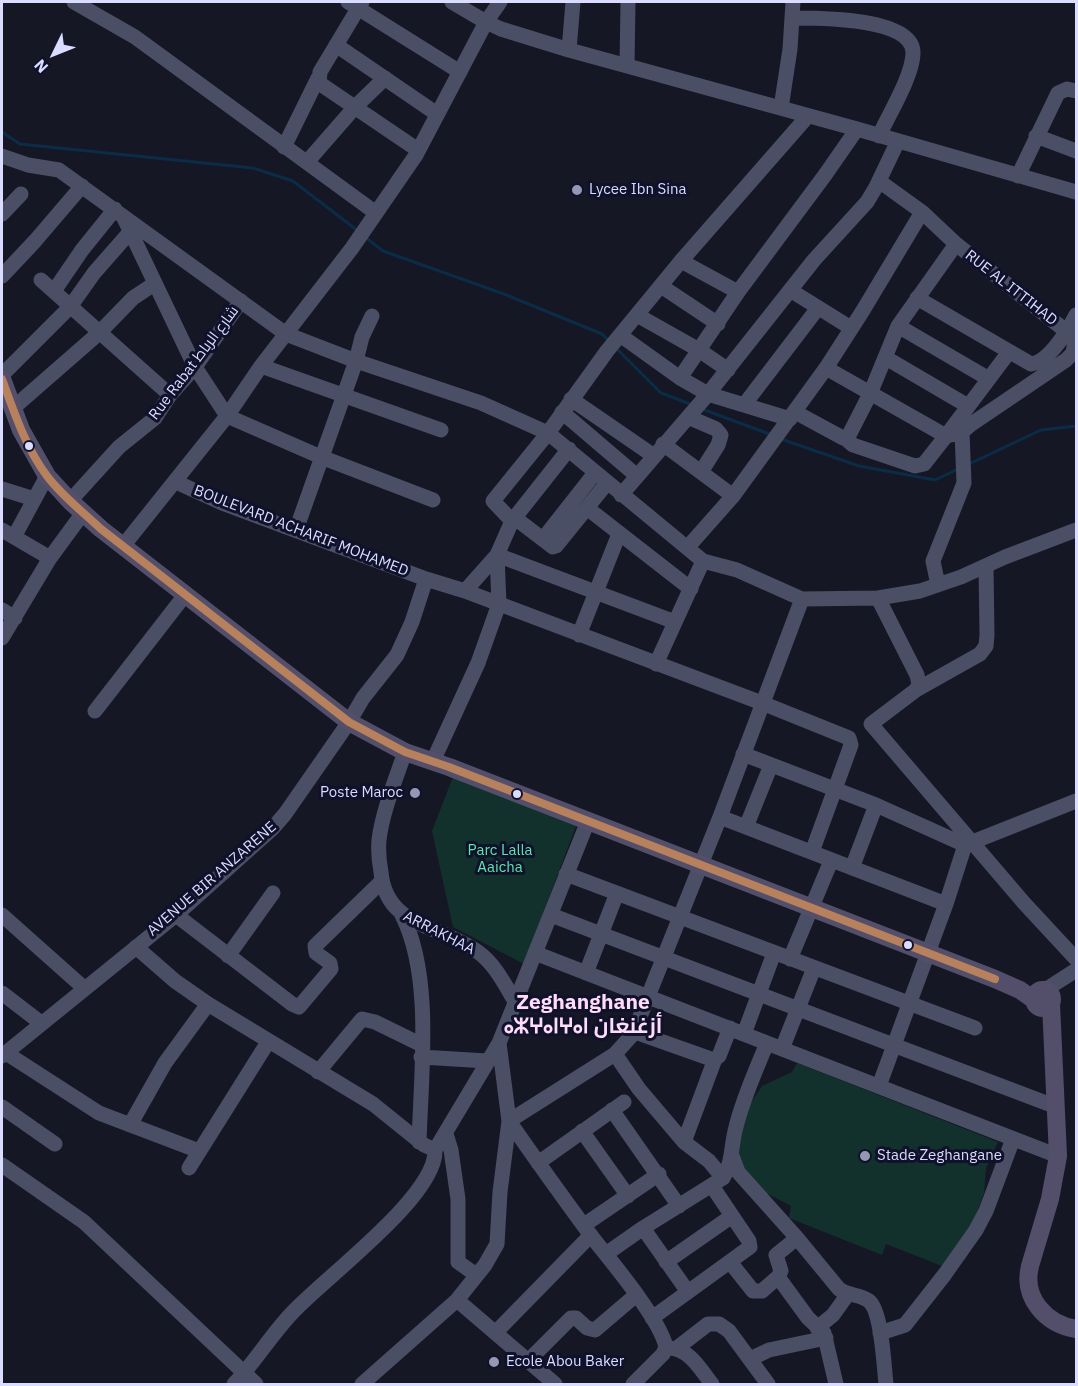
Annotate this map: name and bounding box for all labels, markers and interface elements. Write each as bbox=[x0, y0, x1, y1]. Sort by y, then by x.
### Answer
north arrow bbox=[24, 24, 84, 84]
text: N bbox=[30, 55, 52, 77]
place label: Lycee Ibn Sina bbox=[589, 181, 687, 199]
marker: Lycee Ibn Sina bbox=[570, 183, 584, 197]
street label: RUE AL ITTIHAD bbox=[961, 246, 1061, 330]
street label: Rue Rabat شارع الرباط bbox=[145, 302, 243, 424]
unlabelled marker bbox=[23, 440, 35, 452]
street label: BOULEVARD ACHARIF MOHAMED bbox=[191, 482, 411, 580]
place label: Poste Maroc bbox=[320, 784, 403, 802]
marker: Poste Maroc bbox=[408, 786, 422, 800]
unlabelled marker bbox=[511, 788, 523, 800]
street label: AVENUE BIR ANZARENE bbox=[144, 818, 280, 940]
park label: Parc Lalla Aaicha bbox=[467, 842, 533, 877]
street label: ARRAKHAA bbox=[400, 907, 478, 959]
unlabelled marker bbox=[902, 939, 914, 951]
district label: Zeghanghane ⴰⵣⵖⴰⵏⵖⴰⵏ أزغنغان bbox=[504, 990, 662, 1040]
place label: Stade Zeghangane bbox=[877, 1147, 1002, 1165]
marker: Stade Zeghangane bbox=[858, 1149, 872, 1163]
place label: Ecole Abou Baker bbox=[506, 1353, 624, 1371]
marker: Ecole Abou Baker bbox=[487, 1355, 501, 1369]

